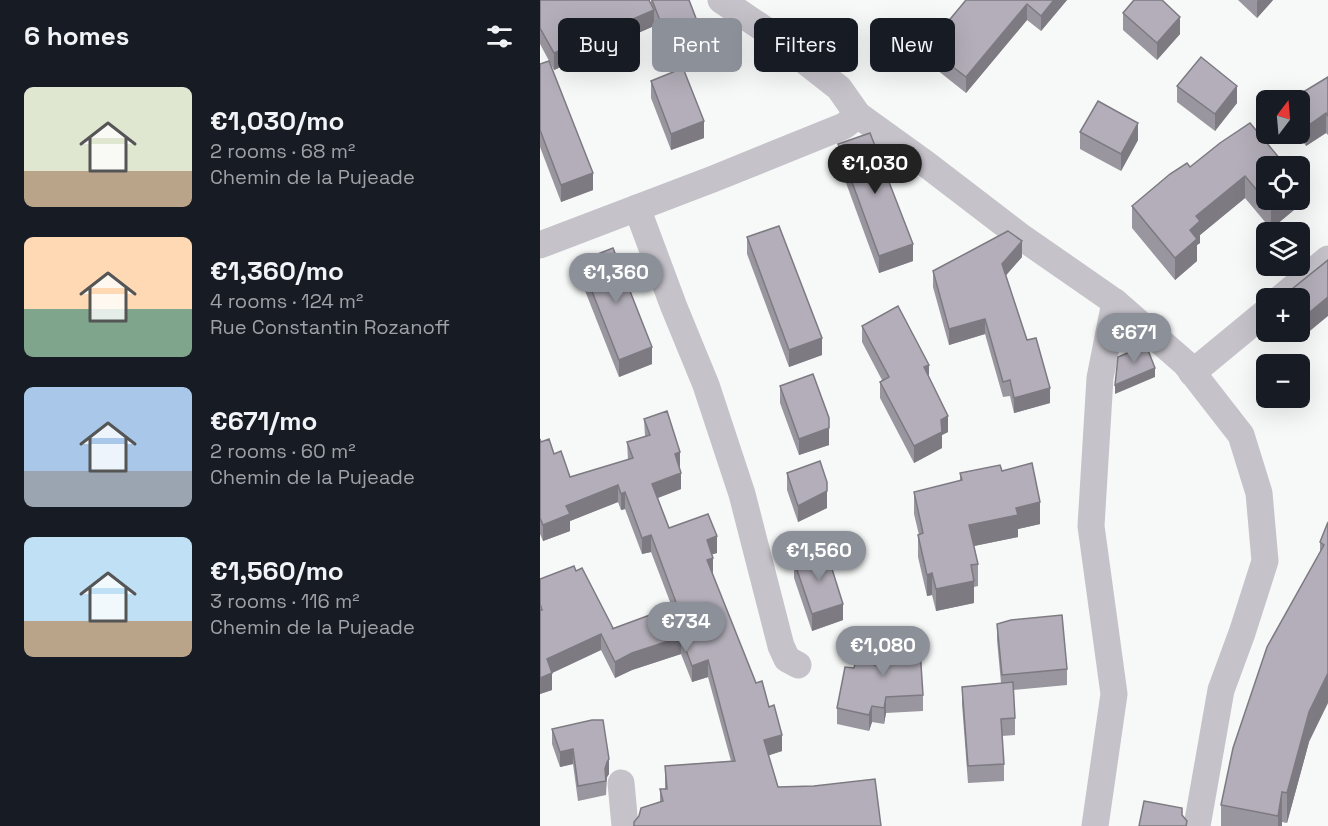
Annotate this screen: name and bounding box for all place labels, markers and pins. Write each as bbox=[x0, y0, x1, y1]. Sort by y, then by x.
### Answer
pin: €1,030 bbox=[826, 144, 924, 195]
pin: €1,360 bbox=[567, 253, 665, 304]
pin: €671 bbox=[1098, 313, 1170, 364]
pin: €1,560 bbox=[770, 531, 868, 582]
pin: €734 bbox=[650, 602, 722, 653]
pin: €1,080 bbox=[834, 626, 932, 677]

